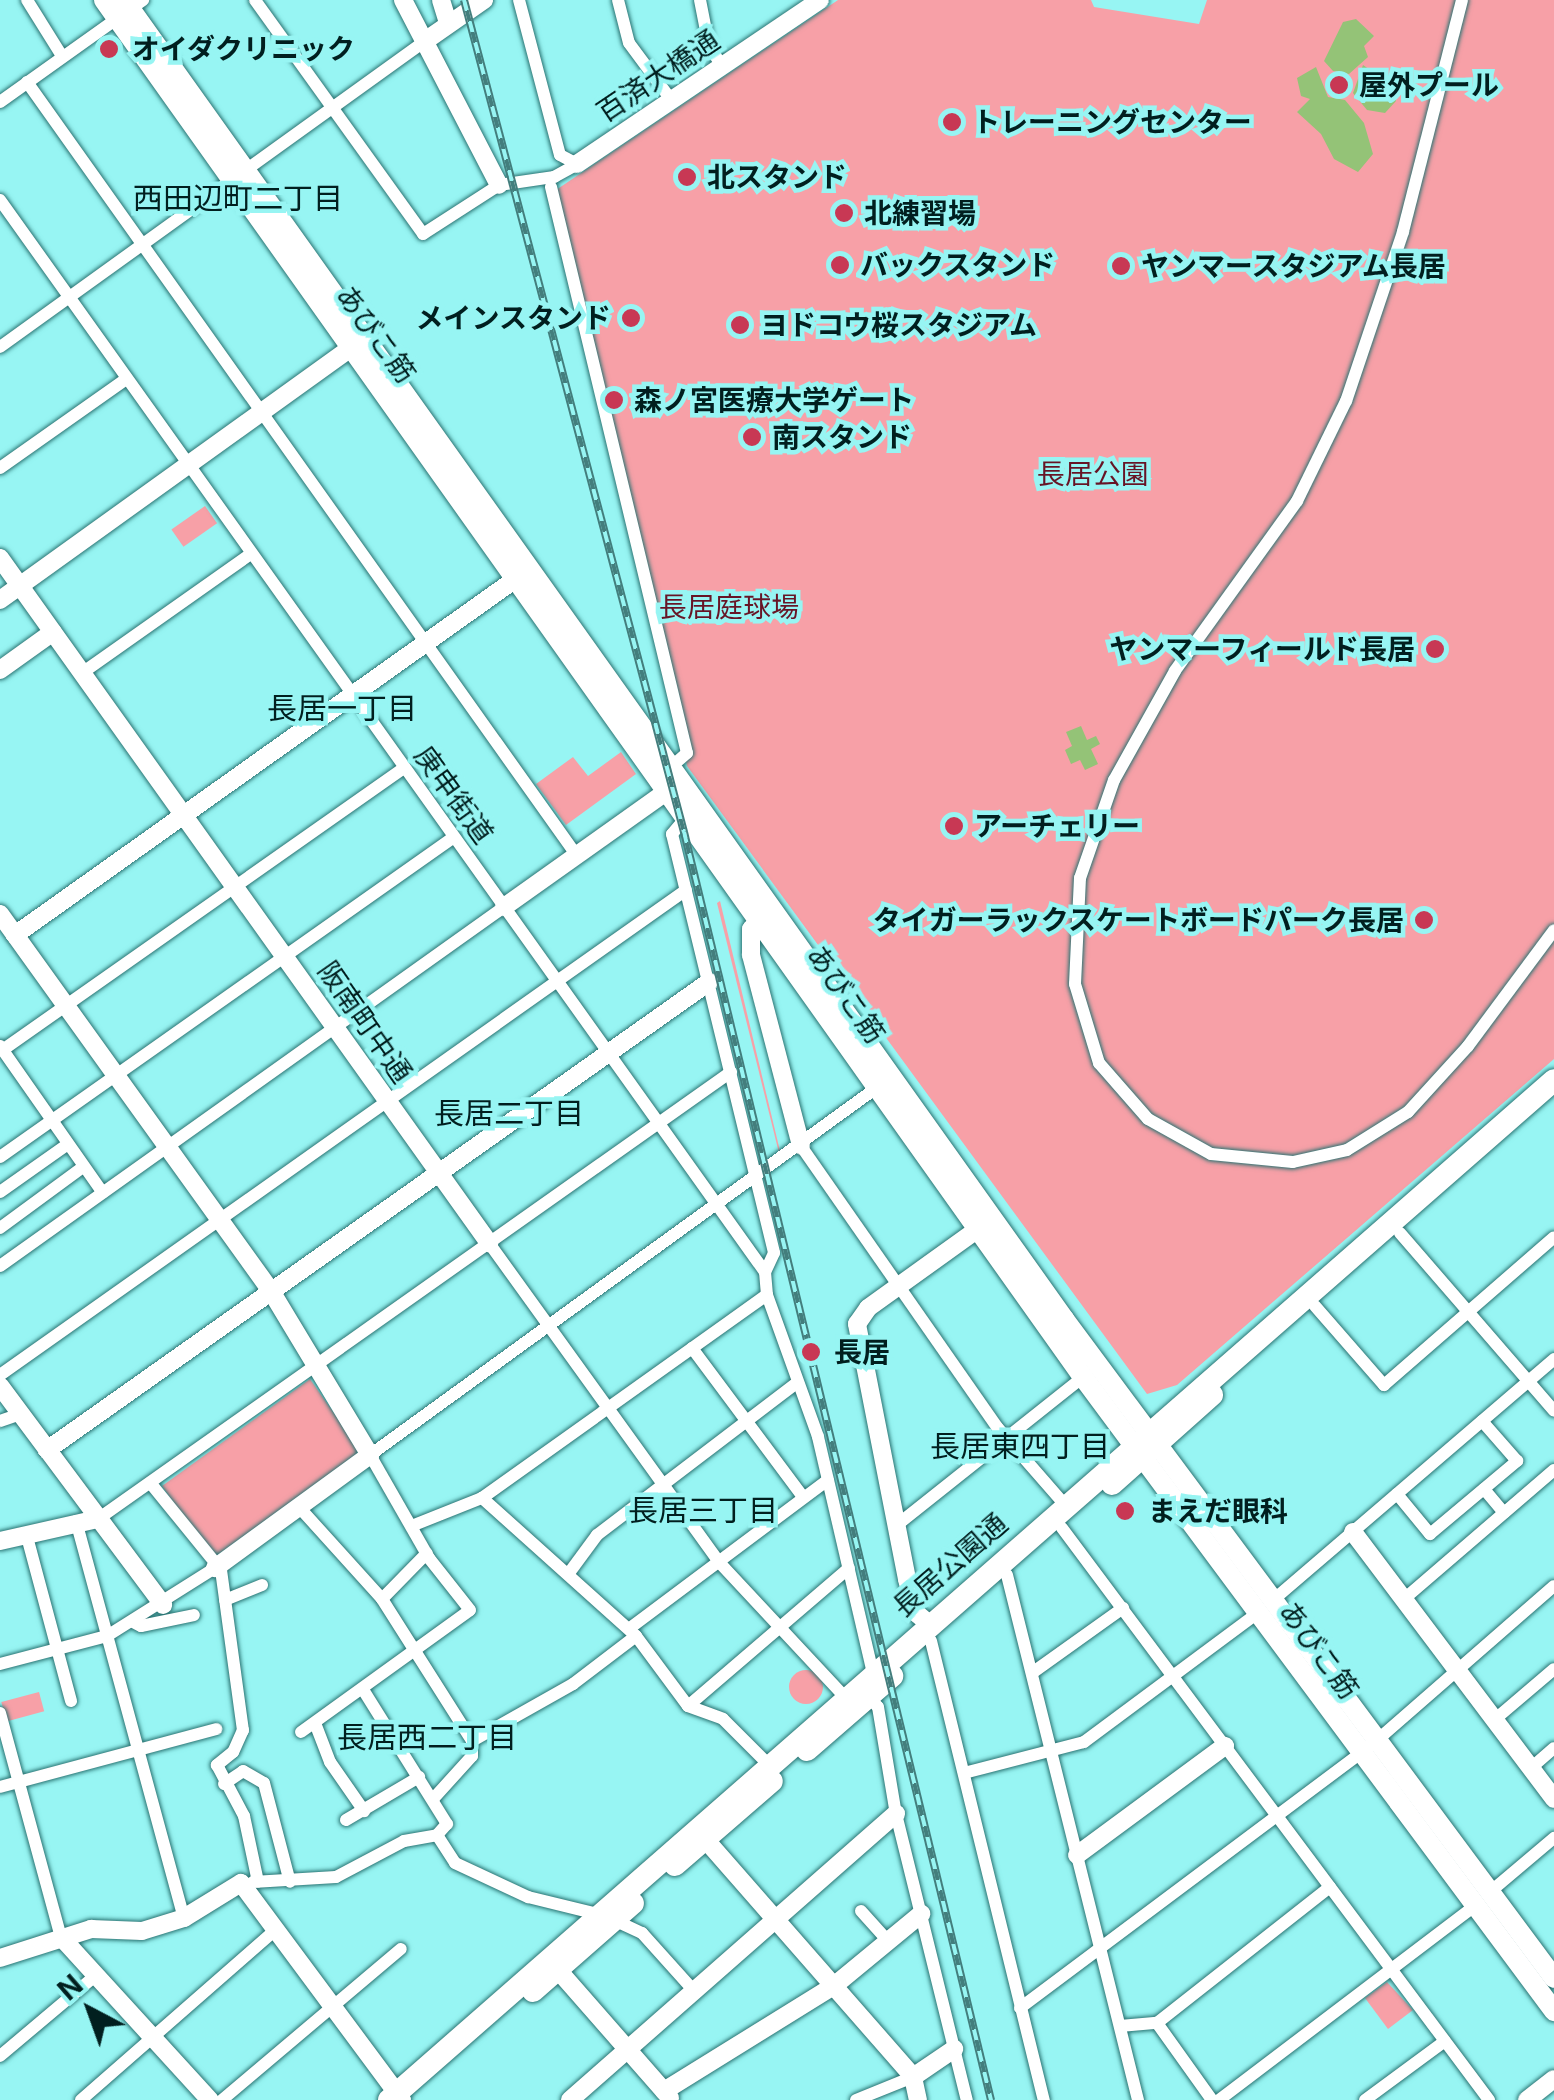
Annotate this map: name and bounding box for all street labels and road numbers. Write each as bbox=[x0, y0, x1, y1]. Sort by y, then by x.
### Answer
street label: 百済大橋通 bbox=[591, 23, 725, 129]
street label: あびこ筋 bbox=[329, 279, 423, 389]
street label: 庚申街道 bbox=[407, 740, 501, 850]
street label: あびこ筋 bbox=[800, 938, 892, 1050]
street label: 阪南町中通 bbox=[311, 955, 419, 1089]
street label: 長居公園通 bbox=[886, 1506, 1014, 1624]
street label: あびこ筋 bbox=[1272, 1595, 1366, 1705]

